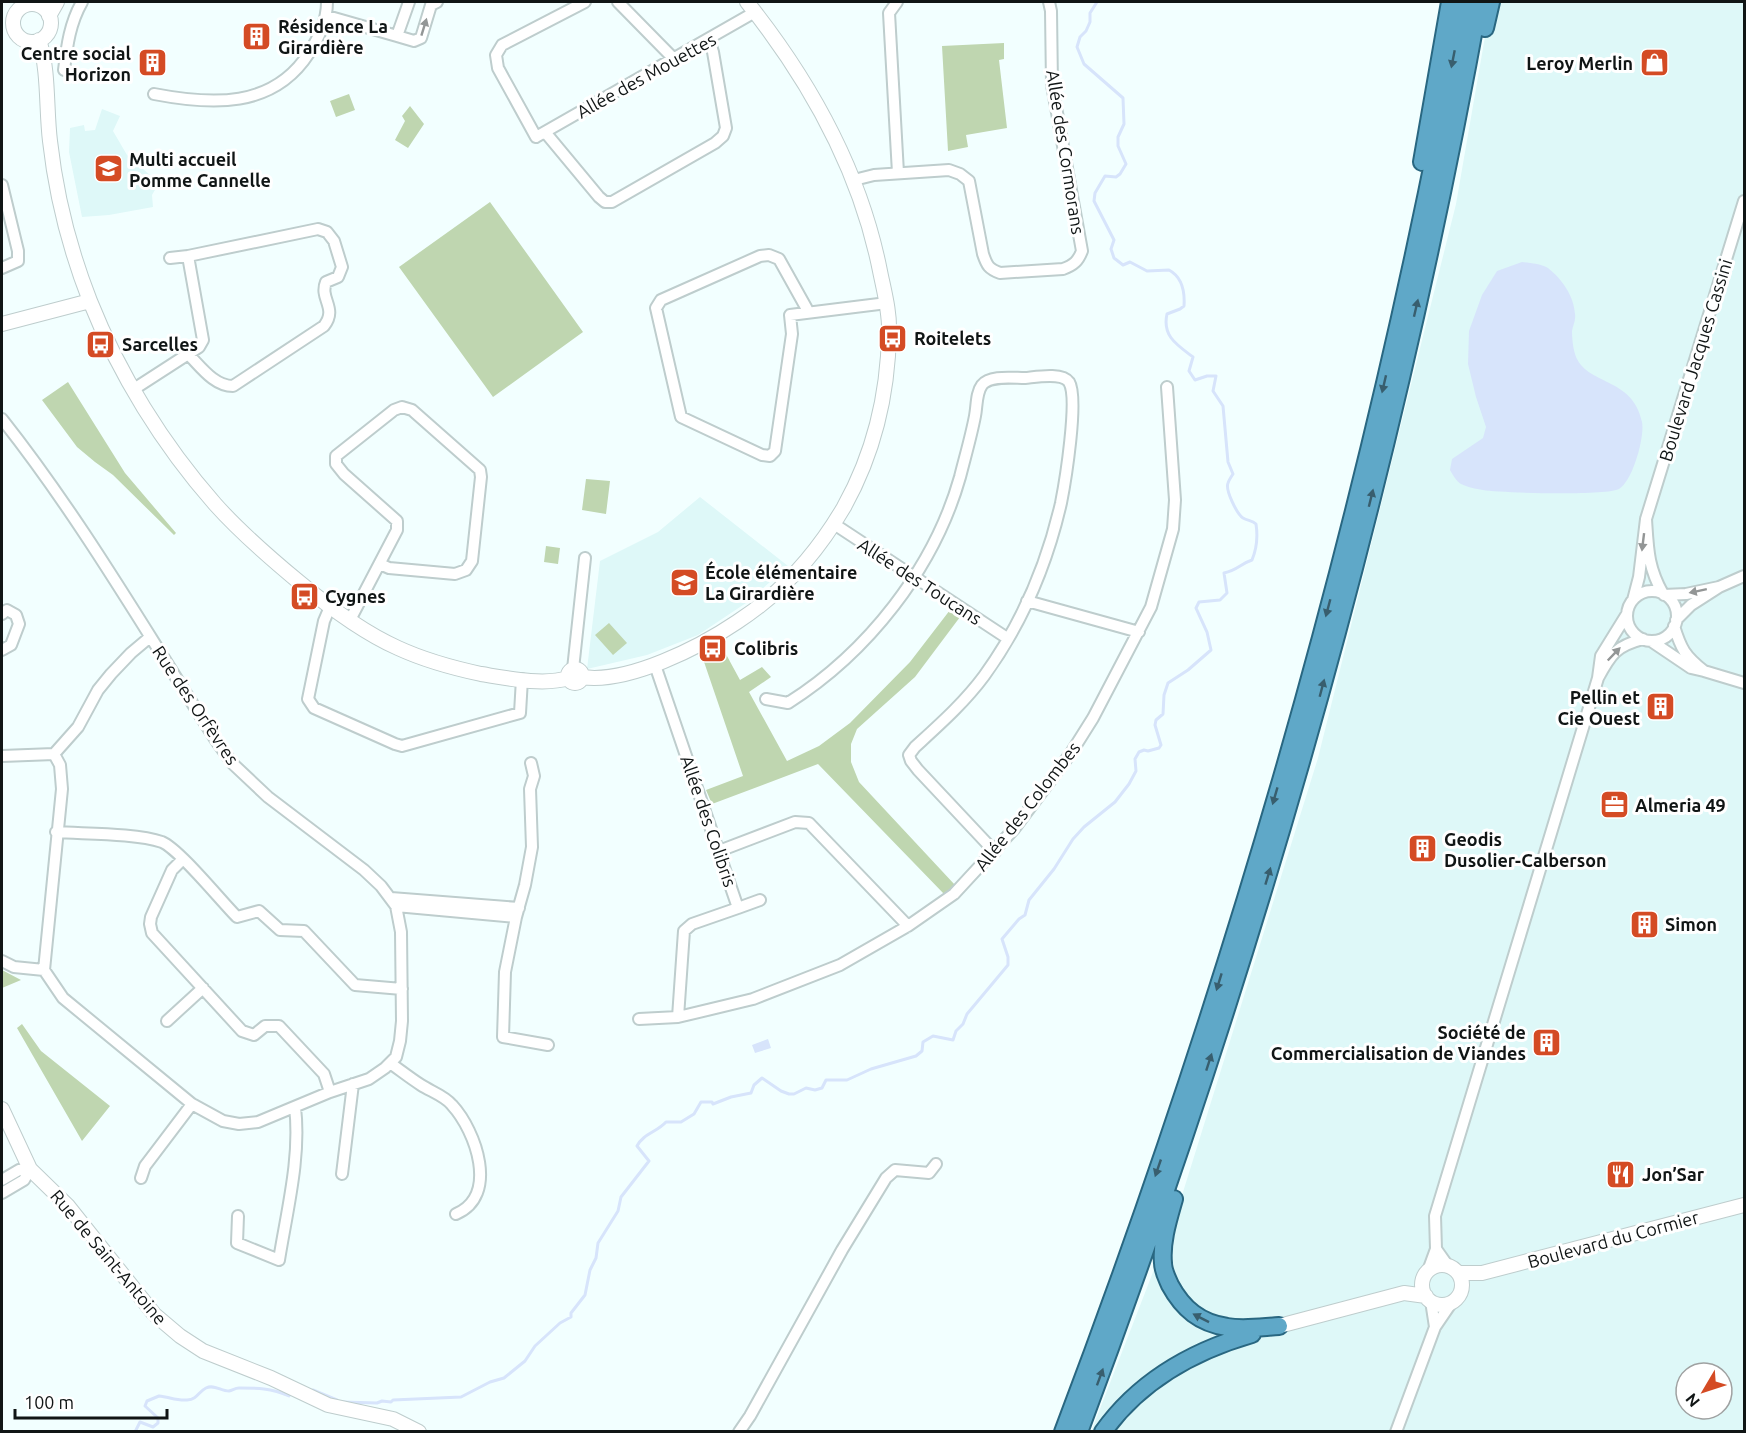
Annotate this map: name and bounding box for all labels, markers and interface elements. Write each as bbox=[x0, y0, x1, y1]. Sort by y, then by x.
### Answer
place label: Résidence La Girardière bbox=[278, 16, 388, 57]
one-way arrow bbox=[420, 18, 429, 36]
building icon: Résidence La Girardière bbox=[241, 20, 273, 52]
street label: Allée des Mouettes bbox=[573, 28, 719, 122]
place label: Centre social Horizon bbox=[21, 43, 132, 84]
building icon: Centre social Horizon bbox=[136, 47, 168, 79]
shop icon: Leroy Merlin bbox=[1638, 47, 1670, 79]
one-way arrow bbox=[1448, 50, 1457, 69]
place label: Leroy Merlin bbox=[1526, 53, 1633, 73]
street label: Allée des Cormorans bbox=[1043, 68, 1089, 236]
place label: Multi accueil Pomme Cannelle bbox=[129, 149, 271, 190]
school or university icon: Multi accueil Pomme Cannelle bbox=[92, 153, 124, 185]
street label: Boulevard Jacques Cassini bbox=[1655, 256, 1735, 464]
one-way arrow bbox=[1412, 299, 1422, 318]
bus stop icon: Roitelets bbox=[877, 322, 909, 354]
bus stop icon: Sarcelles bbox=[85, 328, 117, 360]
place label: Roitelets bbox=[914, 328, 991, 348]
place label: Sarcelles bbox=[122, 334, 198, 354]
one-way arrow bbox=[1378, 374, 1388, 393]
one-way arrow bbox=[1366, 489, 1376, 507]
one-way arrow bbox=[1639, 532, 1648, 551]
street label: Allée des Toucans bbox=[855, 534, 986, 628]
place label: École élémentaire La Girardière bbox=[705, 561, 857, 603]
school or university icon: École élémentaire La Girardière bbox=[668, 566, 700, 598]
bus stop icon: Cygnes bbox=[288, 580, 320, 612]
place label: Cygnes bbox=[325, 586, 386, 606]
one-way arrow bbox=[1688, 587, 1707, 597]
one-way arrow bbox=[1322, 599, 1332, 617]
bus stop icon: Colibris bbox=[697, 632, 729, 664]
place label: Colibris bbox=[734, 638, 798, 658]
street label: Rue des Orfèvres bbox=[149, 642, 243, 768]
one-way arrow bbox=[1607, 647, 1621, 662]
one-way arrow bbox=[1317, 679, 1327, 698]
place label: Pellin et Cie Ouest bbox=[1558, 687, 1640, 728]
building icon: Pellin et Cie Ouest bbox=[1645, 691, 1677, 723]
street label: Allée des Colombes bbox=[970, 737, 1084, 874]
street label: Allée des Colibris bbox=[677, 753, 741, 890]
one-way arrow bbox=[1270, 787, 1279, 805]
office icon: Almeria 49 bbox=[1598, 789, 1630, 821]
place label: Almeria 49 bbox=[1635, 795, 1726, 815]
place label: Geodis Dusolier-Calberson bbox=[1444, 829, 1607, 870]
building icon: Geodis Dusolier-Calberson bbox=[1407, 833, 1439, 865]
one-way arrow bbox=[1264, 867, 1273, 885]
building icon: Simon bbox=[1628, 908, 1660, 940]
place label: Simon bbox=[1665, 914, 1717, 934]
one-way arrow bbox=[1214, 973, 1223, 991]
place label: Société de Commercialisation de Viandes bbox=[1271, 1022, 1526, 1063]
building icon: Société de Commercialisation de Viandes bbox=[1531, 1026, 1563, 1058]
one-way arrow bbox=[1205, 1053, 1215, 1071]
restaurant icon: Jon’Sar bbox=[1605, 1158, 1637, 1190]
one-way arrow bbox=[1153, 1159, 1163, 1177]
place label: Jon’Sar bbox=[1642, 1164, 1705, 1184]
street label: Rue de Saint-Antoine bbox=[47, 1186, 171, 1328]
street label: Boulevard du Cormier bbox=[1525, 1206, 1701, 1271]
one-way arrow bbox=[1193, 1314, 1210, 1323]
north arrow bbox=[1674, 1361, 1734, 1421]
one-way arrow bbox=[1095, 1368, 1105, 1386]
scale bar bbox=[15, 1382, 166, 1420]
text: N bbox=[1682, 1390, 1703, 1411]
text: 100 m bbox=[24, 1392, 74, 1412]

